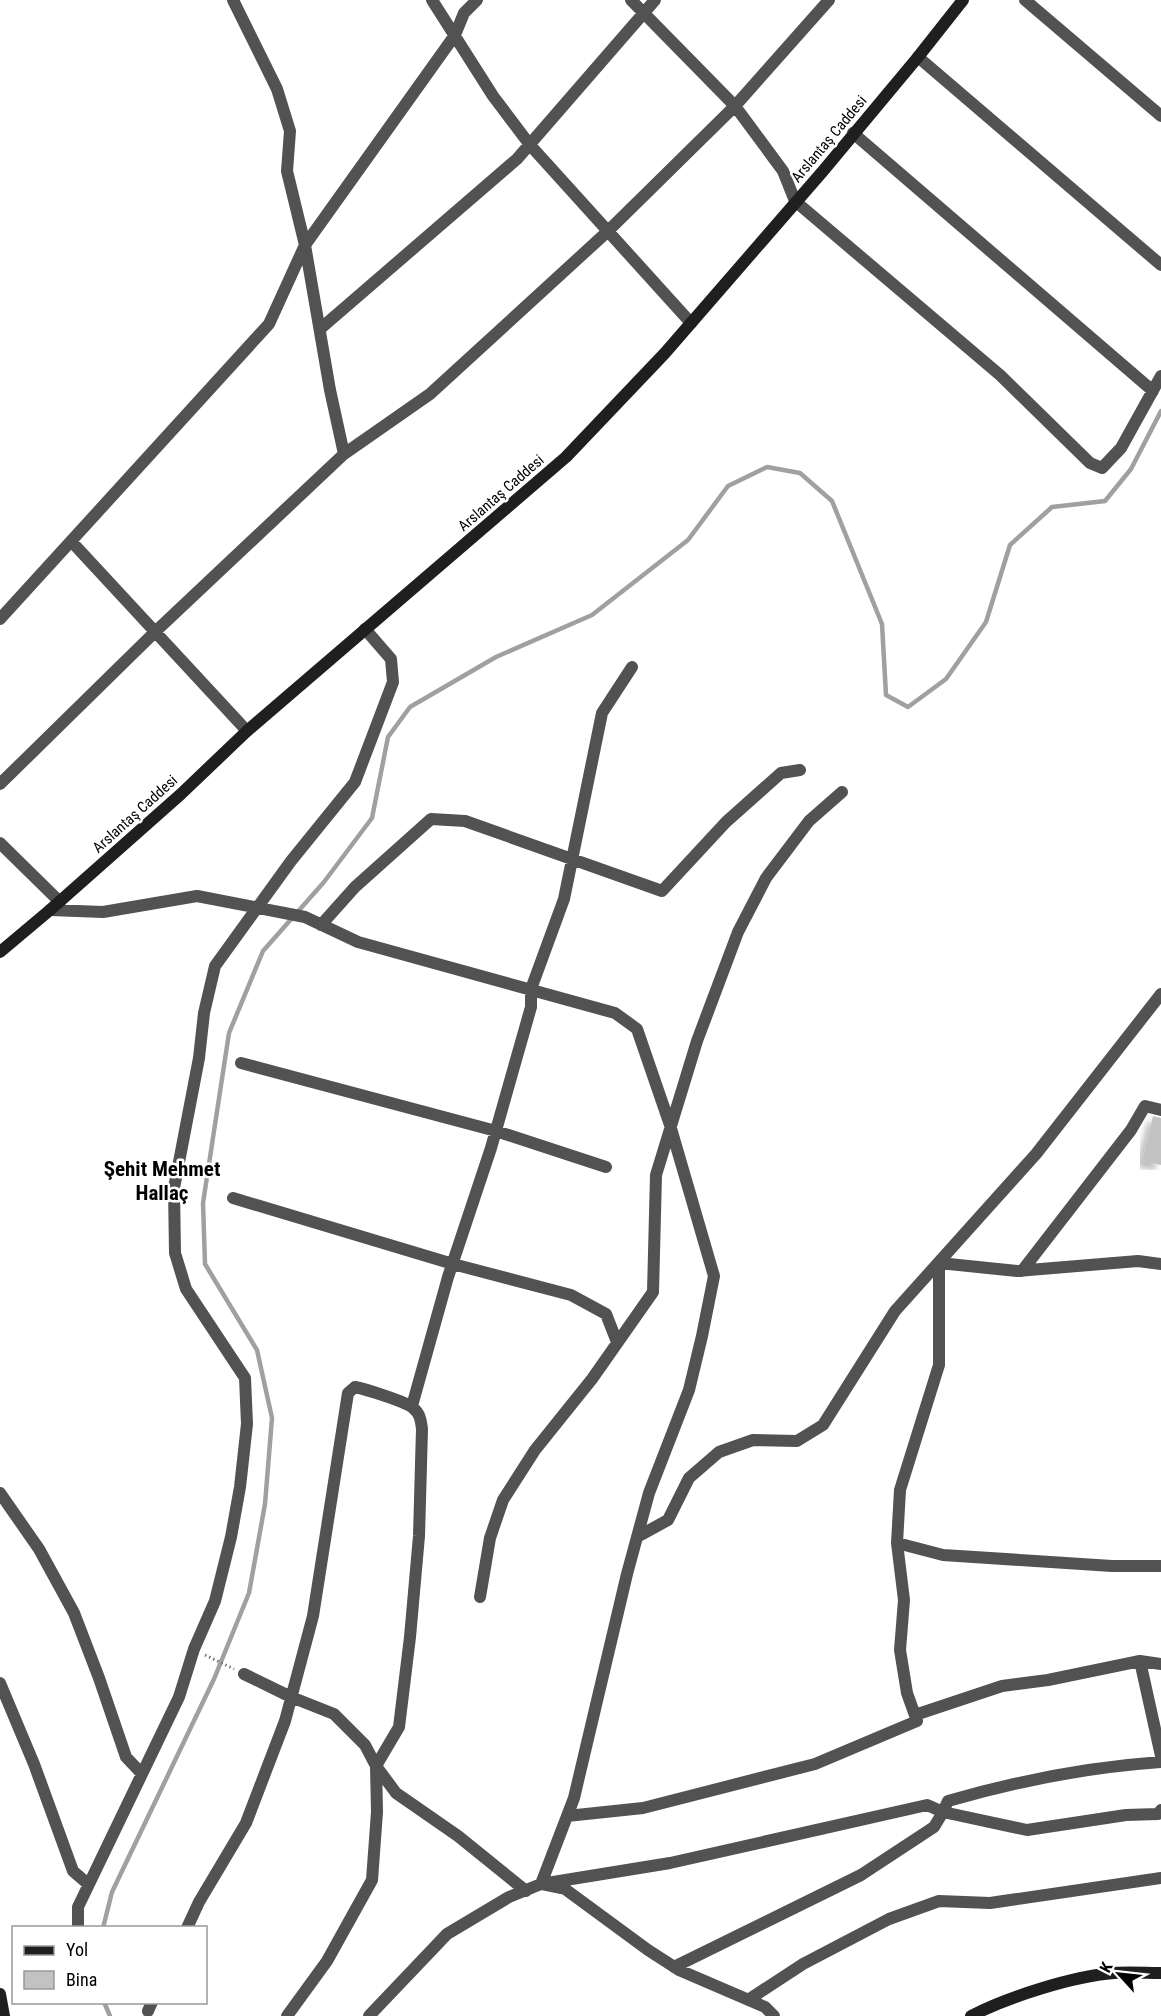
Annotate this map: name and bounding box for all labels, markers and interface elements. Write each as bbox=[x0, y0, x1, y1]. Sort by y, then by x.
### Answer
street label: Arslantaş Caddesi bbox=[787, 92, 871, 186]
street label: Arslantaş Caddesi bbox=[454, 451, 548, 535]
street label: Arslantaş Caddesi bbox=[89, 771, 181, 857]
district label: Şehit Mehmet Hallaç bbox=[104, 1157, 220, 1205]
legend bbox=[12, 1926, 207, 2004]
text: Yol bbox=[66, 1939, 88, 1960]
north arrow bbox=[1089, 1944, 1149, 2004]
text: K bbox=[1096, 1959, 1117, 1976]
text: Bina bbox=[66, 1969, 97, 1990]

